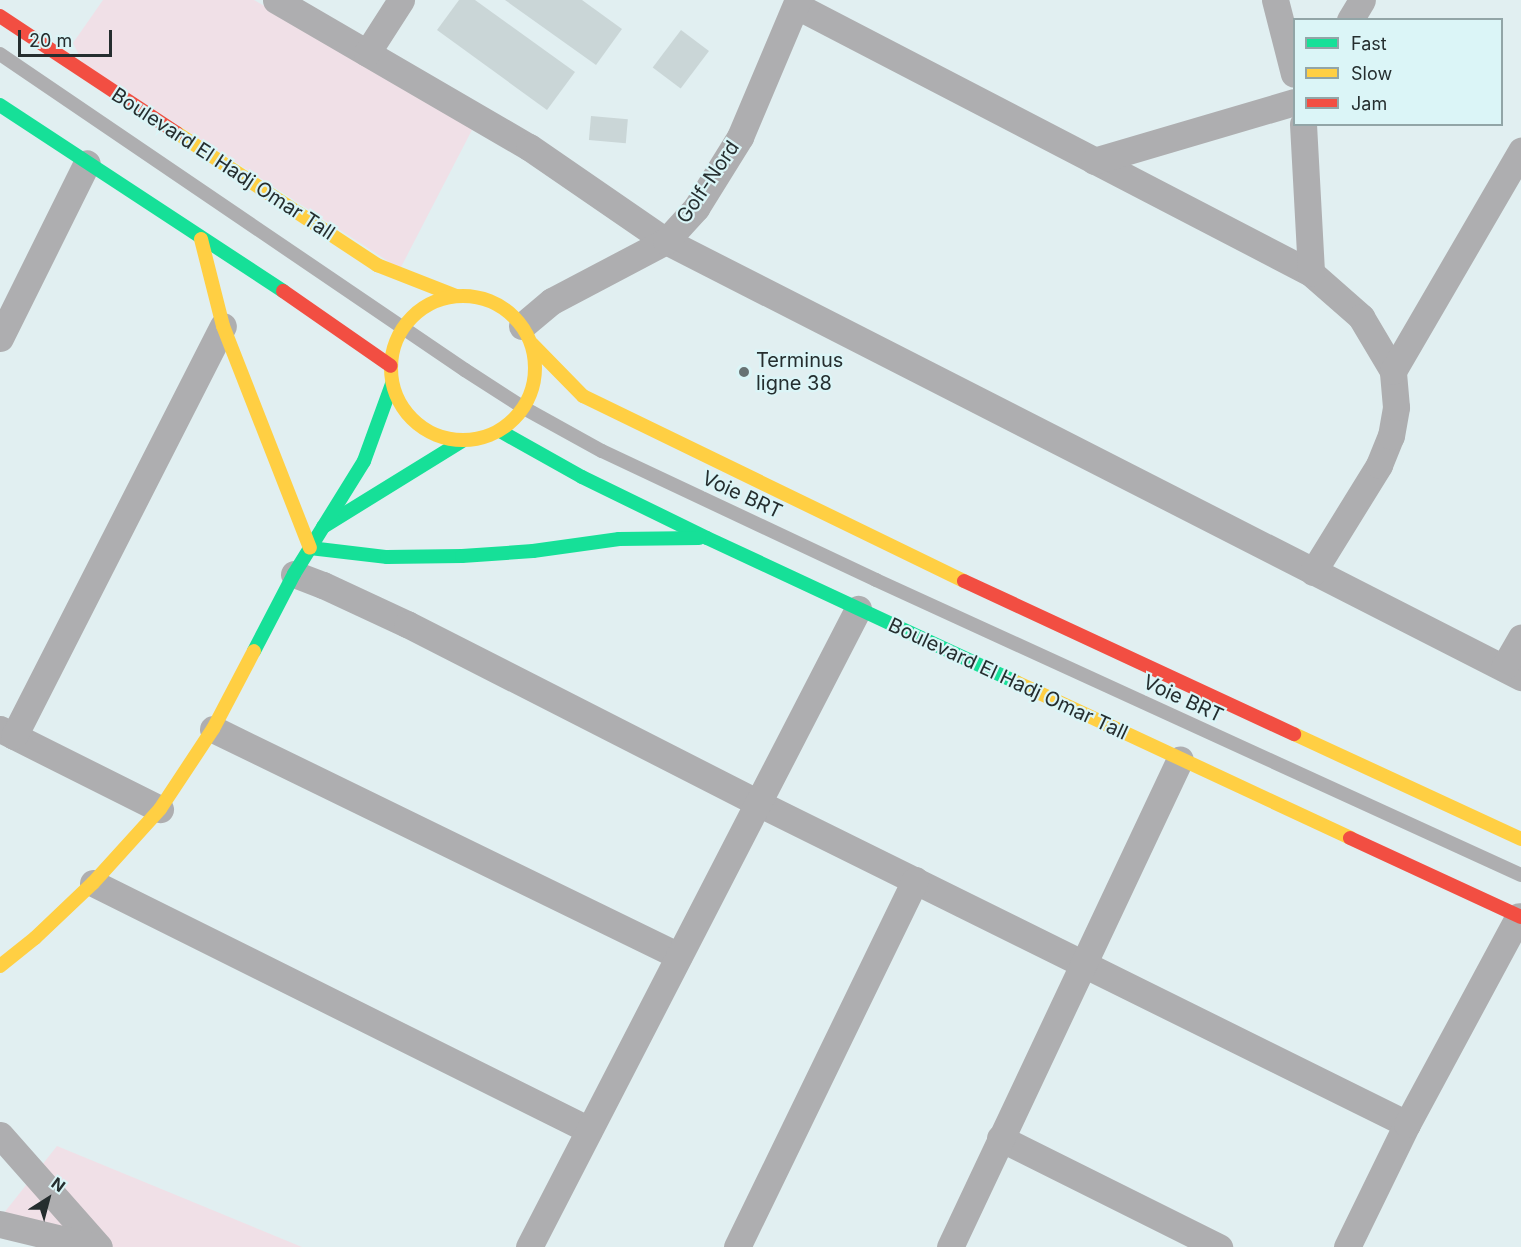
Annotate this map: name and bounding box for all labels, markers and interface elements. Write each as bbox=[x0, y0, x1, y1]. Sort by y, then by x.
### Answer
scale bar bbox=[21, 18, 116, 56]
legend bbox=[1293, 18, 1503, 126]
text: 20 m bbox=[29, 30, 72, 51]
text: Fast bbox=[1351, 33, 1387, 54]
text: Slow bbox=[1351, 63, 1392, 84]
street label: Boulevard El Hadj Omar Tall bbox=[107, 83, 339, 245]
text: Jam bbox=[1351, 93, 1387, 114]
street label: Golf-Nord bbox=[672, 136, 744, 228]
place label: Terminus ligne 38 bbox=[756, 348, 843, 395]
marker: Terminus ligne 38 bbox=[737, 365, 751, 379]
street label: Voie BRT bbox=[698, 466, 786, 524]
street label: Boulevard El Hadj Omar Tall bbox=[885, 613, 1131, 745]
street label: Voie BRT bbox=[1139, 670, 1227, 728]
north arrow bbox=[18, 1169, 78, 1229]
text: N bbox=[48, 1173, 69, 1196]

